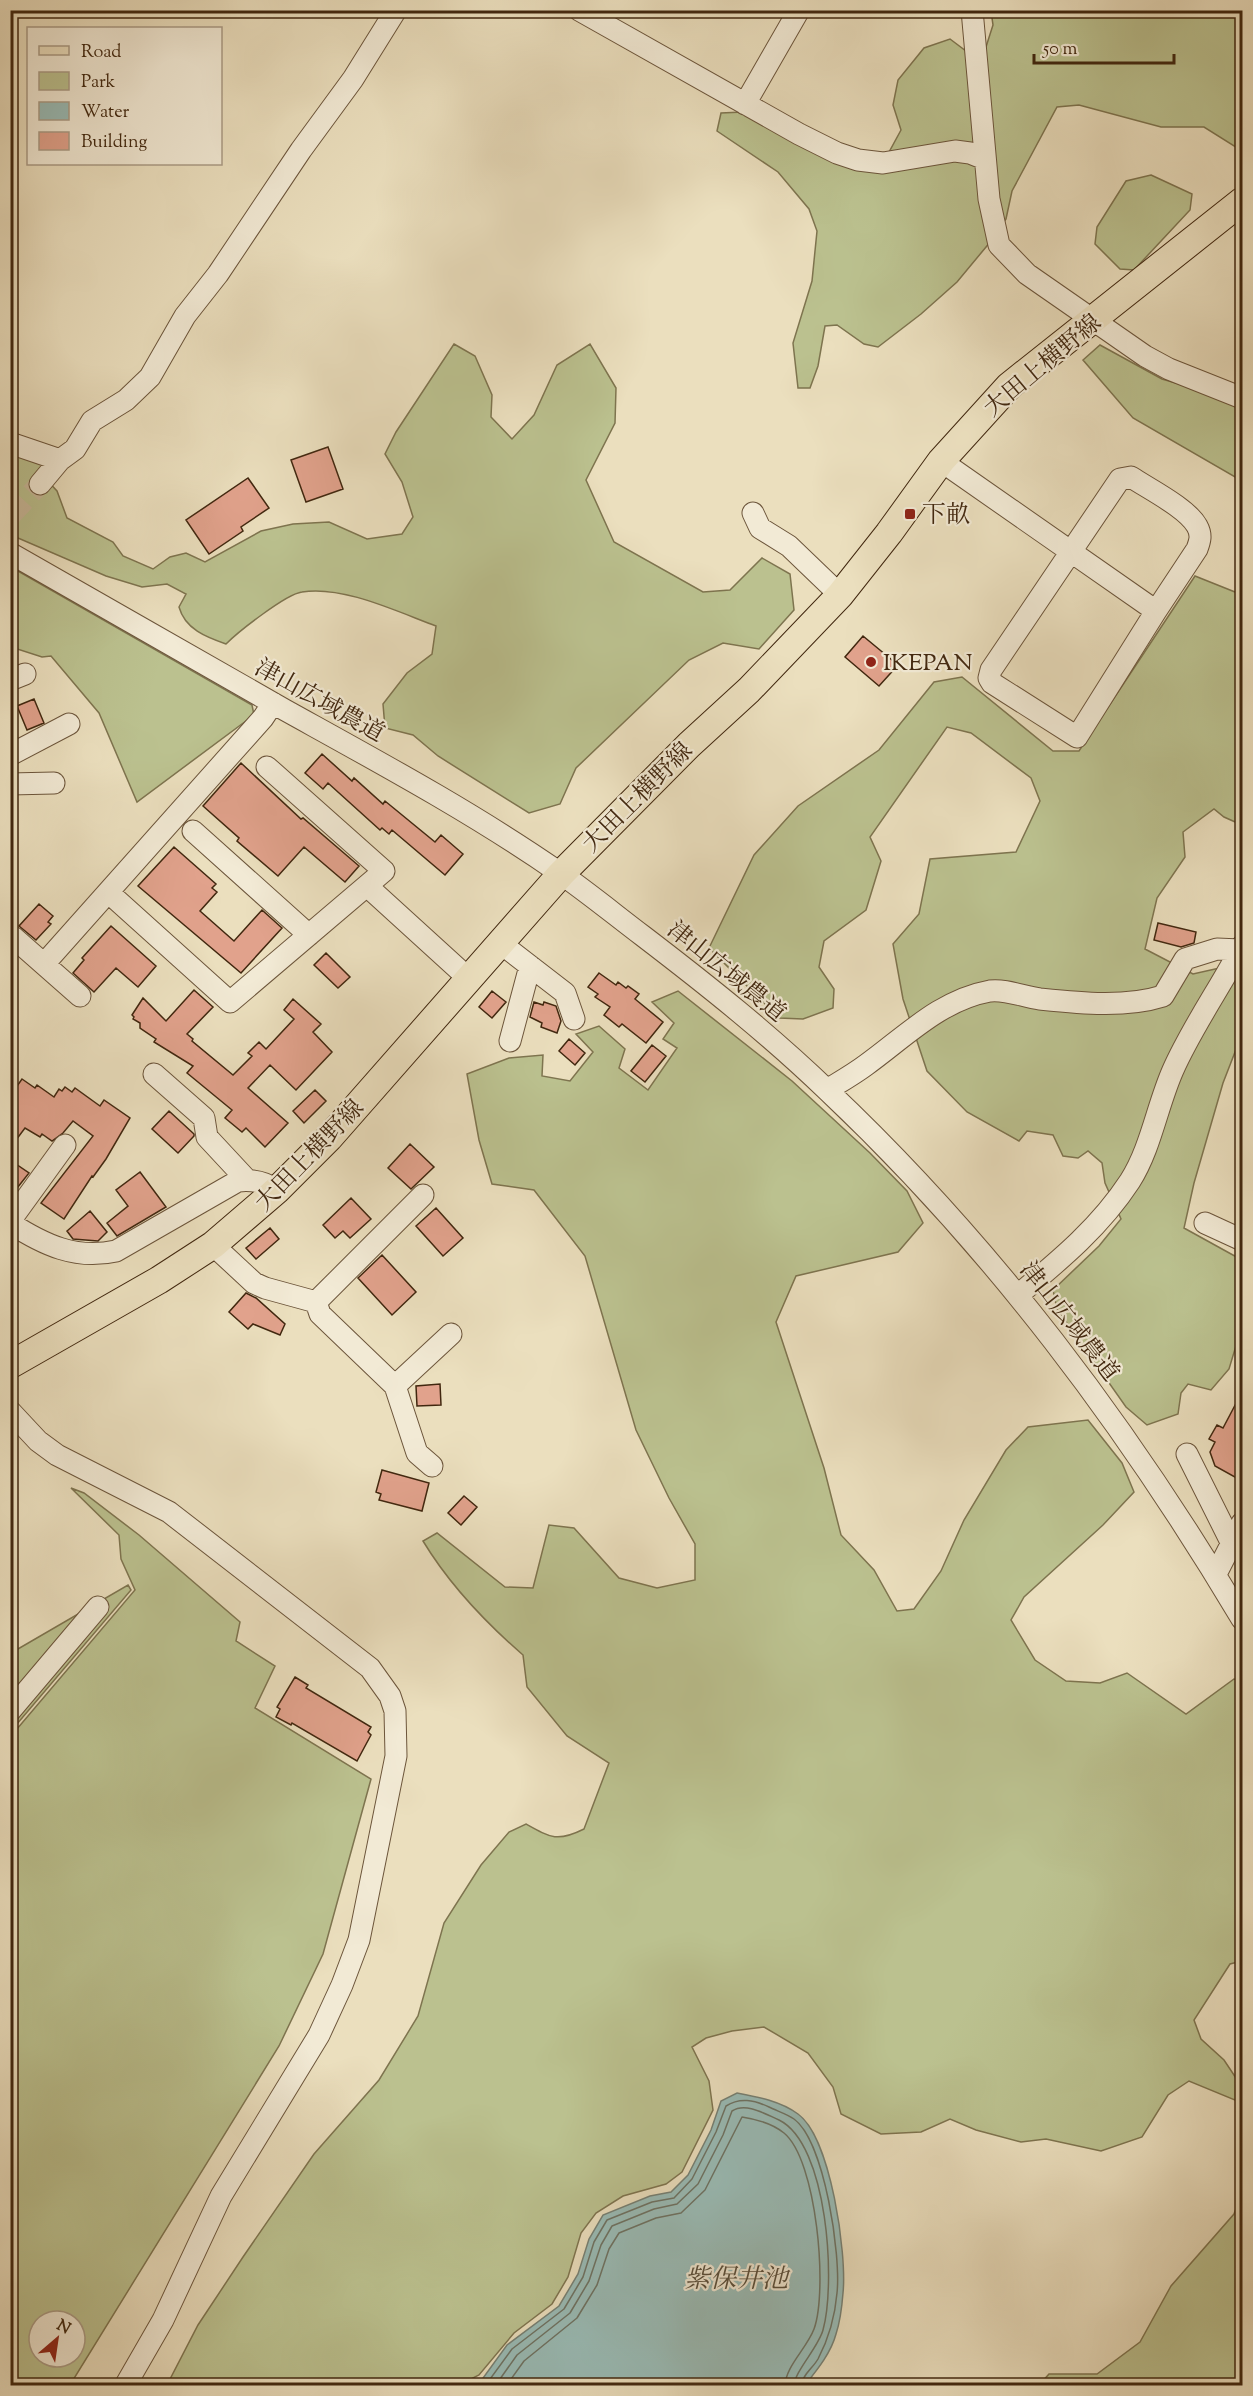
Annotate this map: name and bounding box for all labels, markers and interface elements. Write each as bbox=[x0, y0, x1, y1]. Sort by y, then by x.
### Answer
legend bbox=[27, 27, 222, 165]
scale bar bbox=[1034, 27, 1174, 65]
text: 50 m bbox=[1042, 37, 1078, 63]
text: Road bbox=[81, 40, 121, 66]
text: Park bbox=[81, 70, 116, 96]
text: Water bbox=[81, 100, 130, 126]
text: Building bbox=[81, 130, 147, 156]
street label: 大田上横野線 bbox=[977, 307, 1109, 426]
place label: 下畝 bbox=[922, 499, 970, 533]
marker: 下畝 bbox=[903, 507, 917, 521]
place label: IKEPAN bbox=[883, 647, 973, 681]
street label: 津山広域農道 bbox=[248, 652, 390, 752]
marker: IKEPAN bbox=[864, 655, 878, 669]
street label: 大田上横野線 bbox=[575, 735, 701, 861]
street label: 津山広域農道 bbox=[659, 914, 792, 1031]
street label: 大田上横野線 bbox=[248, 1093, 373, 1220]
street label: 津山広域農道 bbox=[1011, 1255, 1126, 1389]
water label: 紫保井池 bbox=[684, 2262, 791, 2299]
north arrow bbox=[27, 2309, 87, 2369]
text: N bbox=[52, 2315, 74, 2341]

